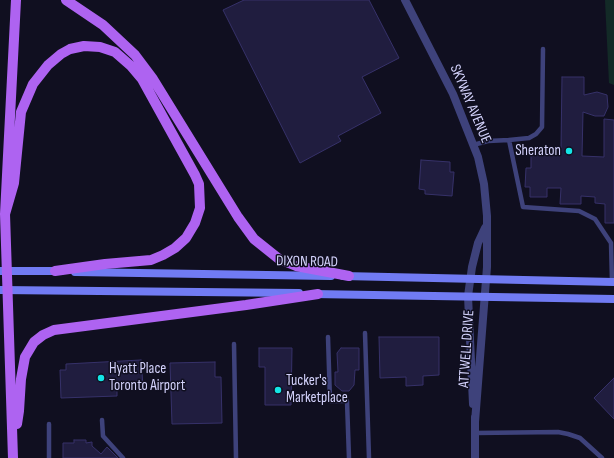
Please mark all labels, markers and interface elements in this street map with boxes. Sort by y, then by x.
street label: SKYWAY AVENUE [445,62,495,146]
place label: Sheraton [515,142,561,160]
marker: Sheraton [564,146,574,156]
street label: DIXON ROAD [276,252,338,272]
street label: ATTWELL DRIVE [455,310,479,388]
place label: Hyatt Place Toronto Airport [109,360,185,395]
place label: Tucker's Marketplace [286,372,348,407]
marker: Hyatt Place Toronto Airport [96,373,106,383]
marker: Tucker's Marketplace [273,385,283,395]

